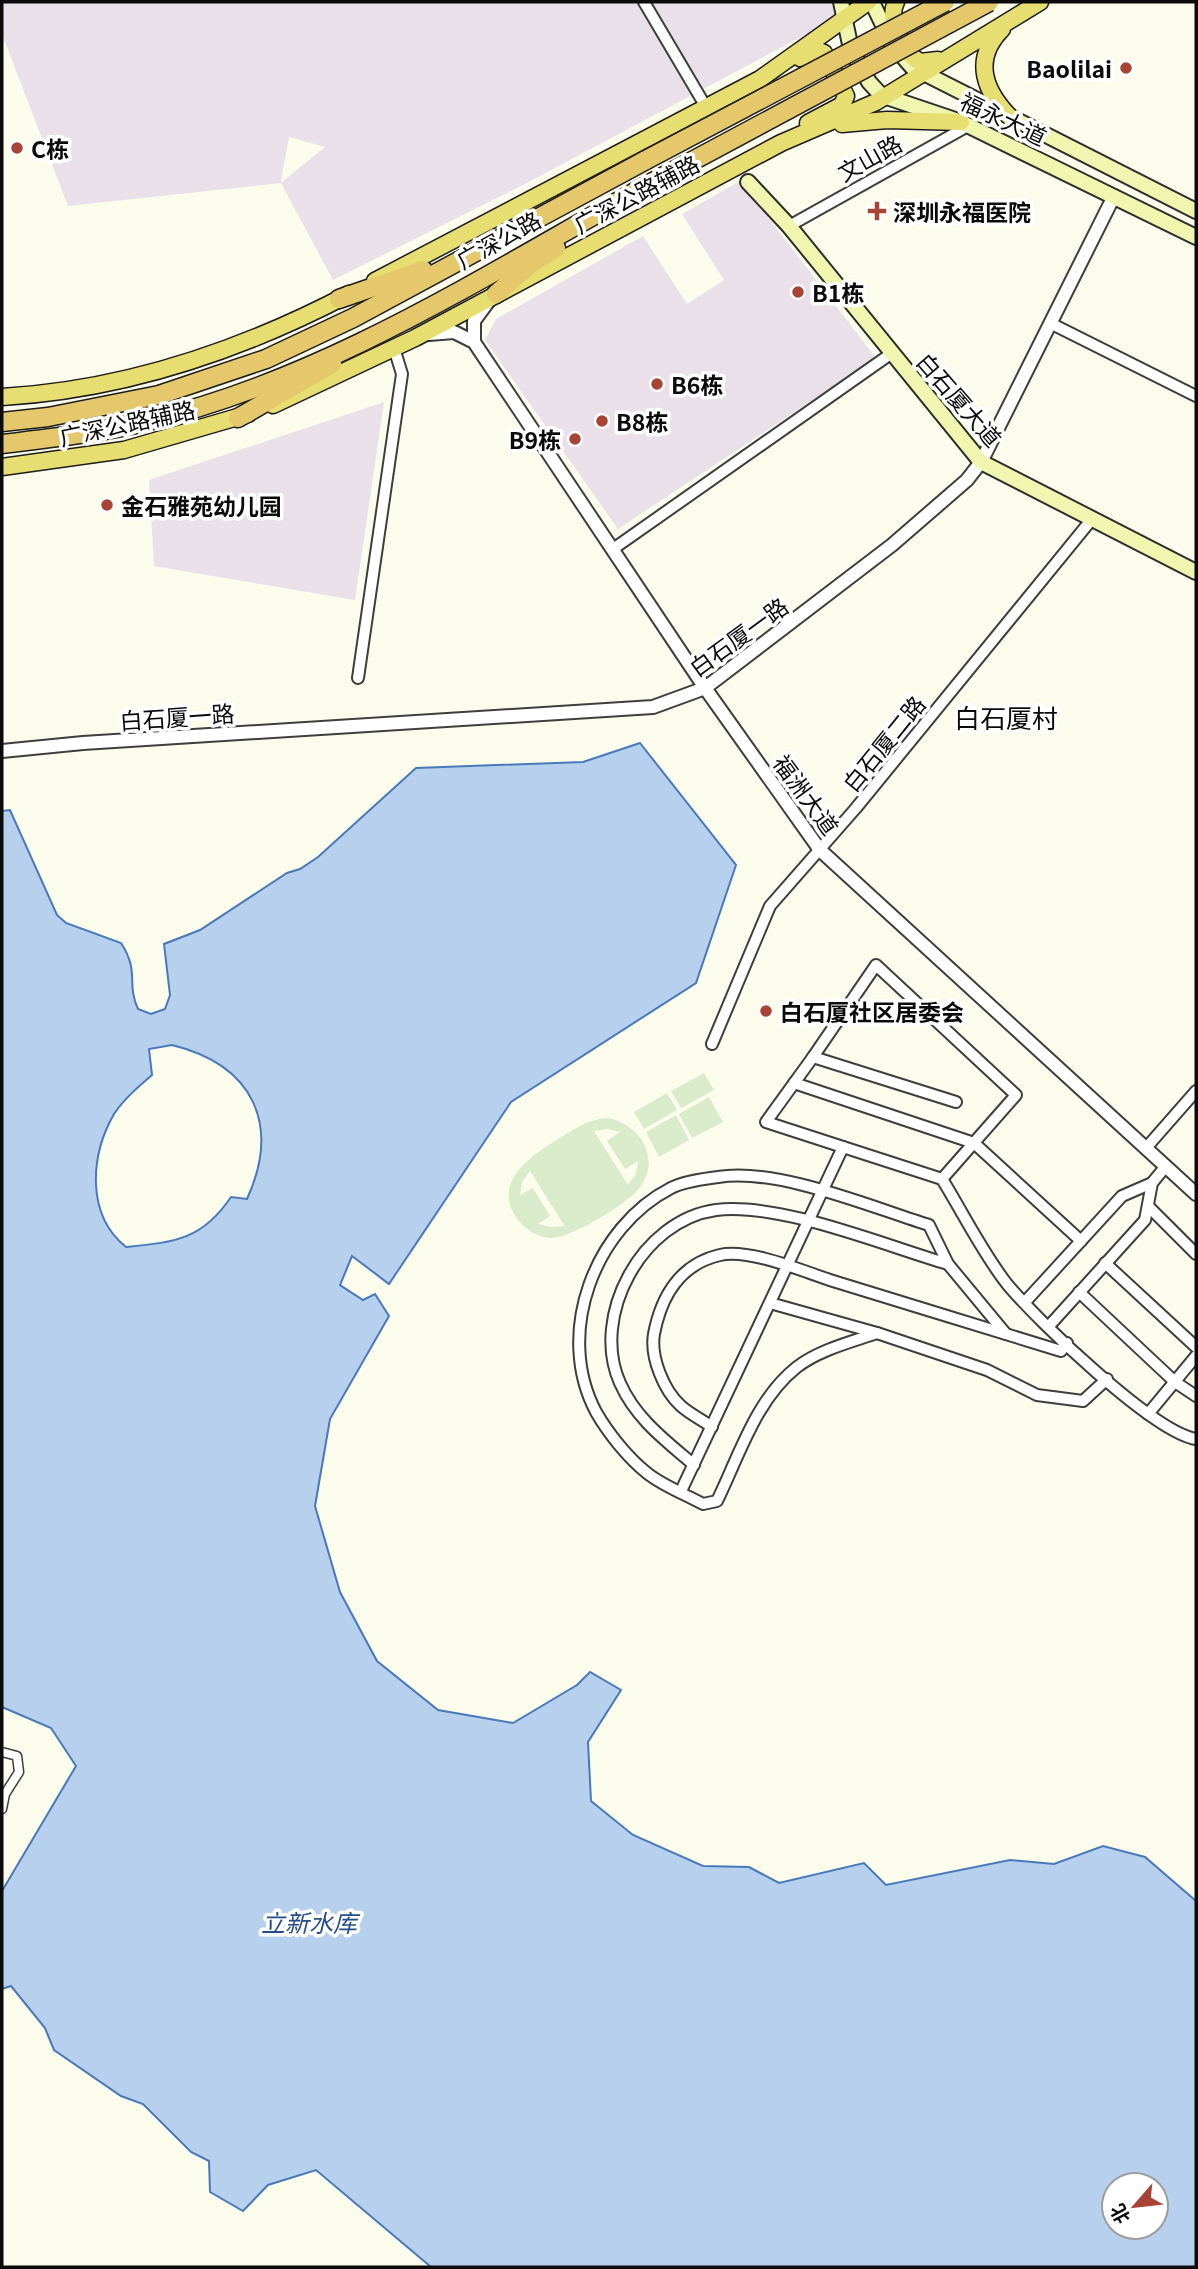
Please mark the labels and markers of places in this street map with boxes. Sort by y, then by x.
place label: Baolilai [1026,51,1112,85]
marker: Baolilai [1118,60,1134,76]
place label: C栋 [31,131,69,165]
marker: C栋 [9,140,25,156]
place label: 深圳永福医院 [893,194,1031,228]
marker: 深圳永福医院 [867,201,887,221]
place label: B1栋 [812,275,864,309]
marker: B1栋 [790,284,806,300]
place label: B6栋 [671,367,723,401]
marker: B6栋 [649,376,665,392]
place label: B8栋 [616,404,668,438]
marker: B8栋 [594,413,610,429]
place label: B9栋 [509,422,561,456]
marker: B9栋 [567,431,583,447]
place label: 金石雅苑幼儿园 [121,488,282,522]
marker: 金石雅苑幼儿园 [99,497,115,513]
place label: 白石厦社区居委会 [780,994,964,1028]
marker: 白石厦社区居委会 [758,1003,774,1019]

